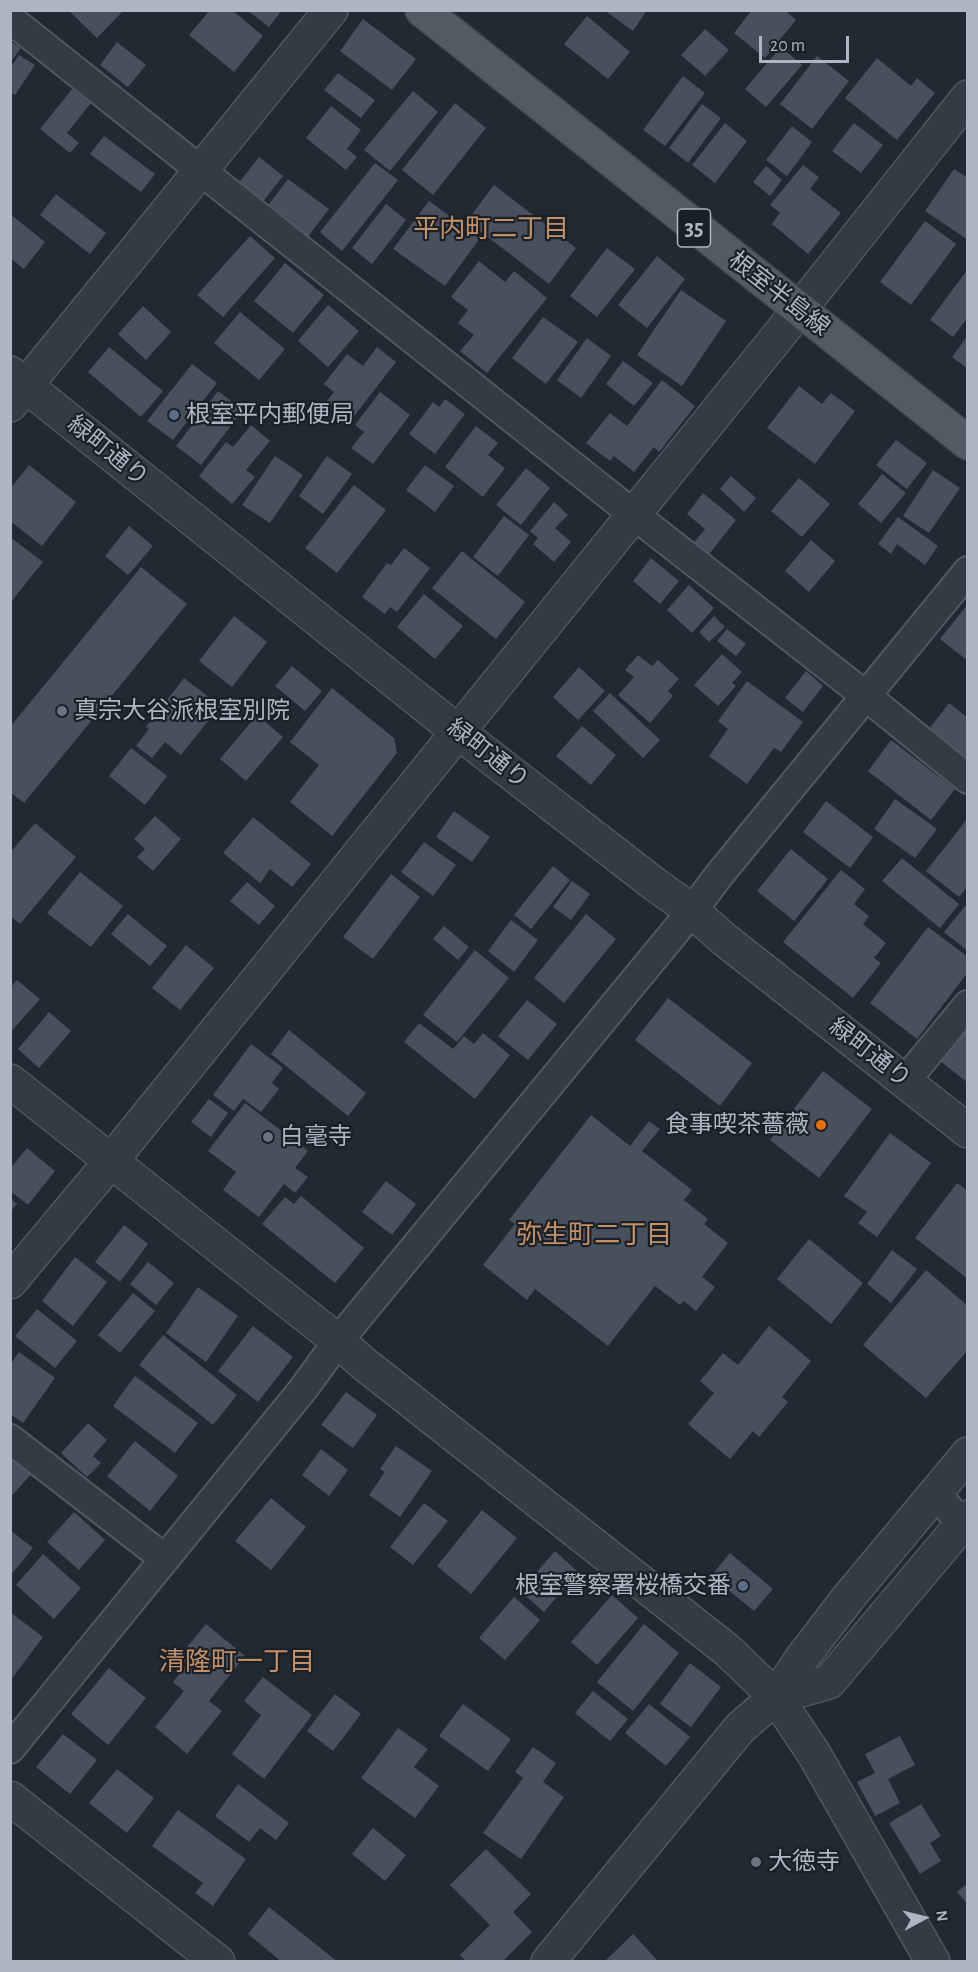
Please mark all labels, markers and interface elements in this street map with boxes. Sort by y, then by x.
scale bar [762,24,852,62]
text: 20 m [770,37,805,55]
road number: 35 [678,209,710,247]
district label: 平内町二丁目 [413,213,569,245]
street label: 根室半島線 [723,246,835,342]
place label: 根室平内郵便局 [186,401,354,429]
marker: 根室平内郵便局 [167,408,181,422]
street label: 緑町通り [62,410,154,492]
place label: 真宗大谷派根室別院 [74,697,290,725]
marker: 真宗大谷派根室別院 [55,704,69,718]
street label: 緑町通り [441,713,535,795]
street label: 緑町通り [823,1012,917,1094]
place label: 食事喫茶薔薇 [665,1111,809,1139]
marker: 食事喫茶薔薇 [814,1118,828,1132]
place label: 白毫寺 [280,1123,352,1151]
marker: 白毫寺 [261,1130,275,1144]
district label: 弥生町二丁目 [516,1219,672,1251]
place label: 根室警察署桜橋交番 [515,1572,731,1600]
marker: 根室警察署桜橋交番 [736,1579,750,1593]
district label: 清隆町一丁目 [159,1646,315,1678]
place label: 大徳寺 [768,1848,840,1876]
marker: 大徳寺 [749,1855,763,1869]
north arrow [894,1888,954,1948]
text: N [933,1909,950,1922]

